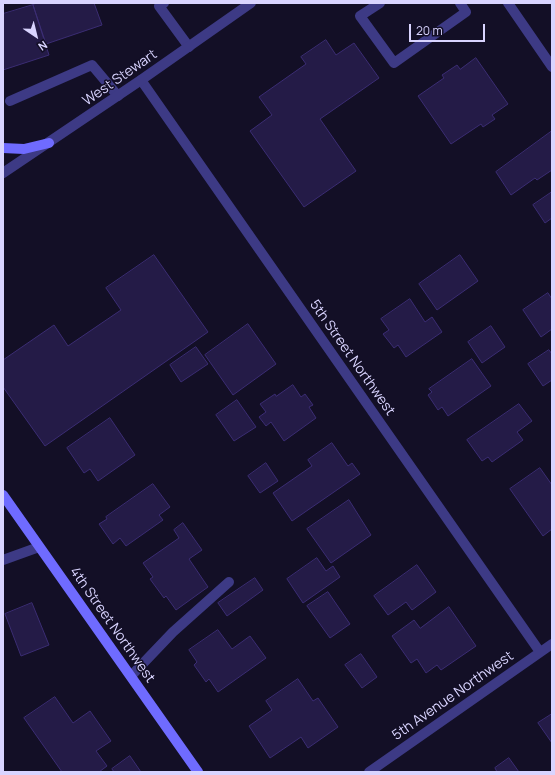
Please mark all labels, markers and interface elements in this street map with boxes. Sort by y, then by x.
north arrow [16,16,56,56]
scale bar [411,16,487,42]
text: 20 m [416,22,443,39]
text: N [36,38,51,55]
street label: West Stewart [80,46,160,110]
street label: 5th Street Northwest [306,297,398,419]
street label: 4th Street Northwest [66,564,158,686]
street label: 5th Avenue Northwest [389,648,517,744]

